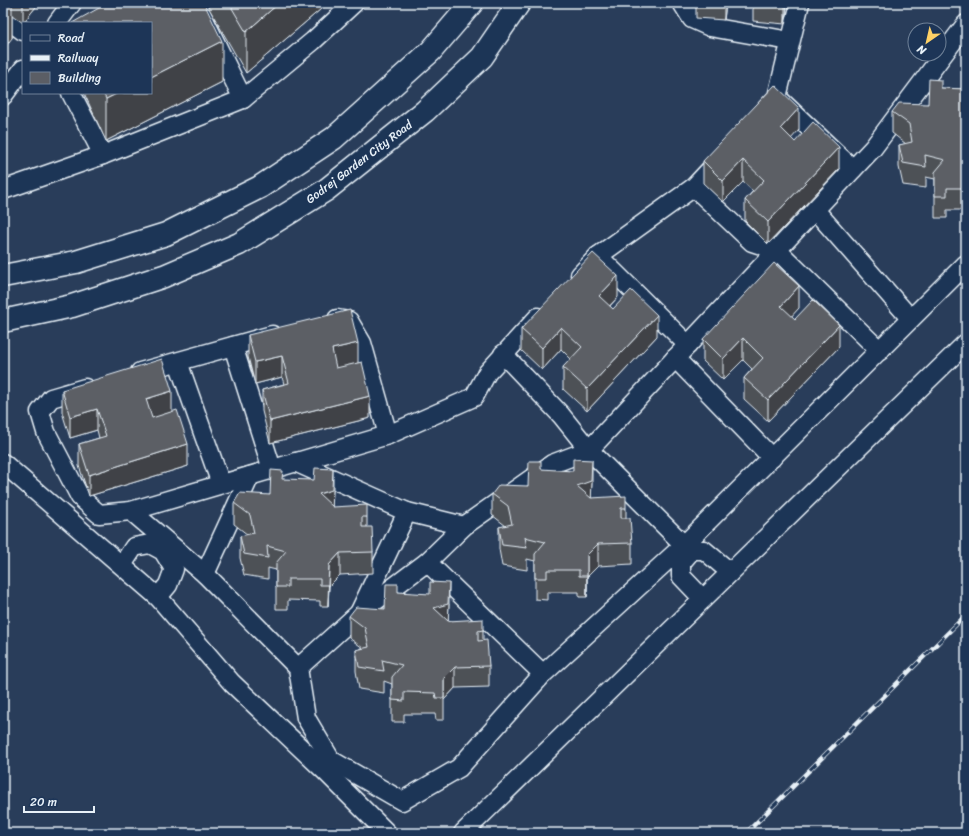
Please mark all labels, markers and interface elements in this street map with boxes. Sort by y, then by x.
legend [22,22,152,94]
north arrow [907,22,947,62]
text: Road [58,27,85,49]
text: N [913,40,931,60]
text: Railway [58,47,99,69]
text: Building [58,67,101,89]
street label: Godrej Garden City Road [301,114,418,210]
scale bar [24,788,94,814]
text: 20 m [30,791,57,813]

